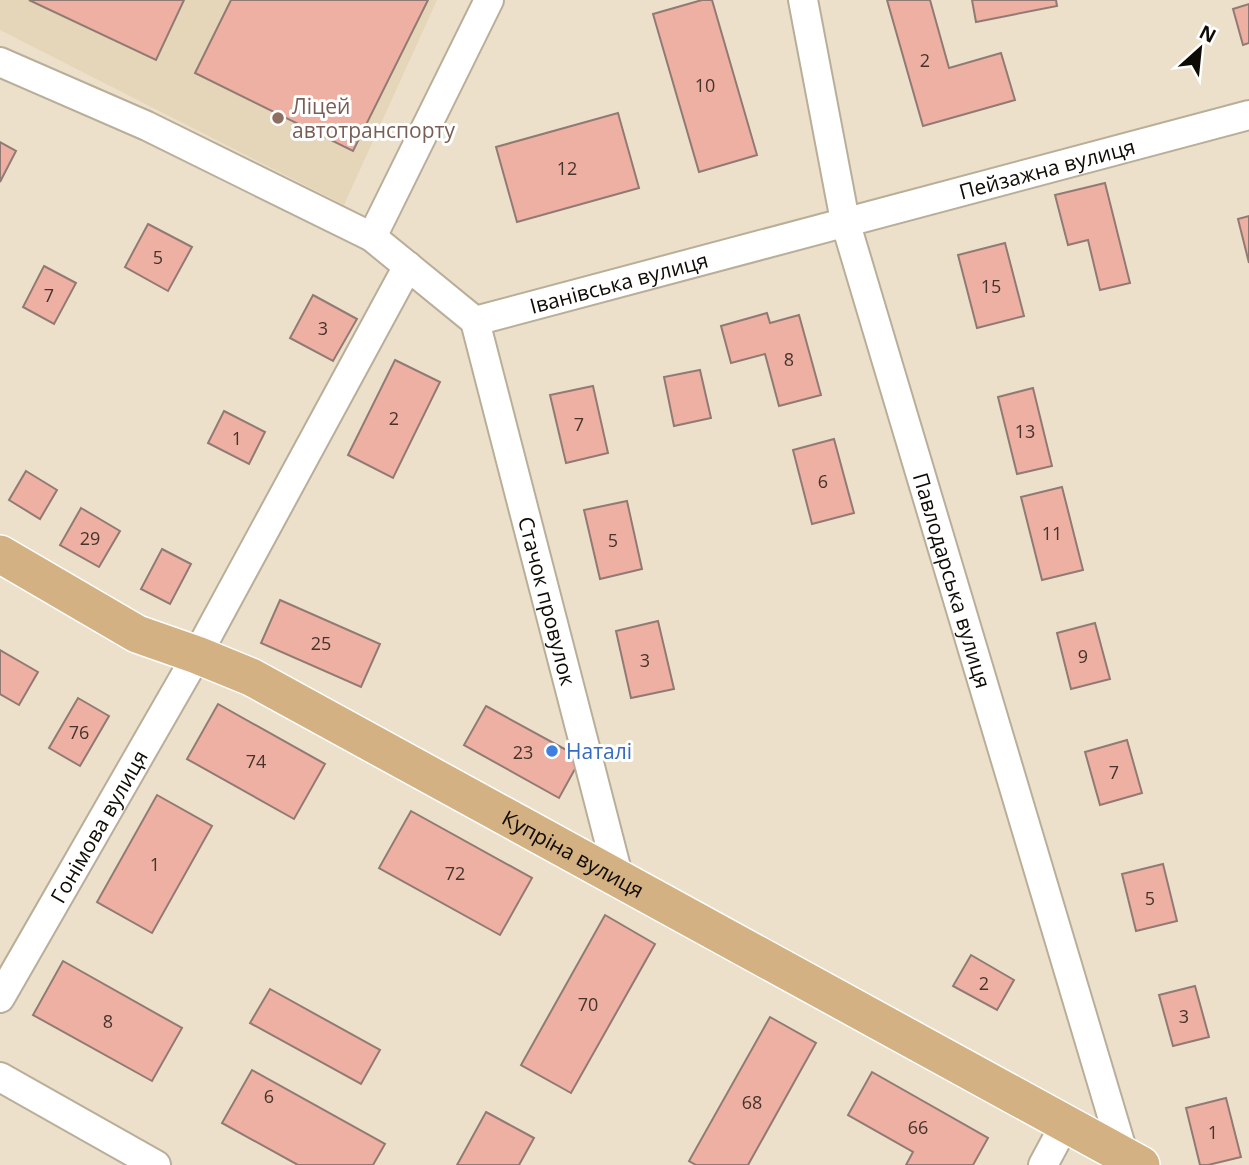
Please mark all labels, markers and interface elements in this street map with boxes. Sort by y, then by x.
north arrow [1165,14,1235,84]
text: N [1195,19,1221,49]
house number: 2 [920,48,930,72]
house number: 10 [695,73,715,97]
place label: Ліцей автотранспорту [292,92,455,144]
marker: Ліцей автотранспорту [270,110,286,126]
street label: Пейзажна вулиця [956,132,1138,206]
house number: 12 [557,156,577,180]
house number: 5 [153,245,163,269]
street label: Іванівська вулиця [527,246,711,320]
house number: 15 [981,274,1001,298]
house number: 7 [44,283,54,307]
house number: 3 [318,316,328,340]
house number: 8 [784,347,794,371]
house number: 2 [389,406,399,430]
house number: 7 [574,412,584,436]
house number: 13 [1015,419,1035,443]
house number: 1 [232,426,242,450]
house number: 6 [818,469,828,493]
street label: Павлодарська вулиця [907,469,998,691]
street label: Стачок провулок [512,513,582,688]
house number: 11 [1042,521,1062,545]
house number: 29 [80,526,100,550]
house number: 5 [608,528,618,552]
house number: 25 [311,631,331,655]
house number: 9 [1078,644,1088,668]
house number: 3 [640,648,650,672]
house number: 76 [69,720,89,744]
place label: Наталі [566,737,632,765]
house number: 23 [513,740,533,764]
marker: Наталі [544,743,560,759]
street label: Гонімова вулиця [44,745,154,908]
house number: 74 [246,749,266,773]
house number: 7 [1109,760,1119,784]
street label: Купріна вулиця [497,803,649,904]
house number: 1 [150,852,160,876]
house number: 72 [445,861,465,885]
house number: 5 [1145,886,1155,910]
house number: 2 [979,971,989,995]
house number: 70 [578,992,598,1016]
house number: 3 [1179,1004,1189,1028]
house number: 8 [103,1009,113,1033]
house number: 6 [264,1084,274,1108]
house number: 68 [742,1090,762,1114]
house number: 66 [908,1115,928,1139]
house number: 1 [1208,1120,1218,1144]

